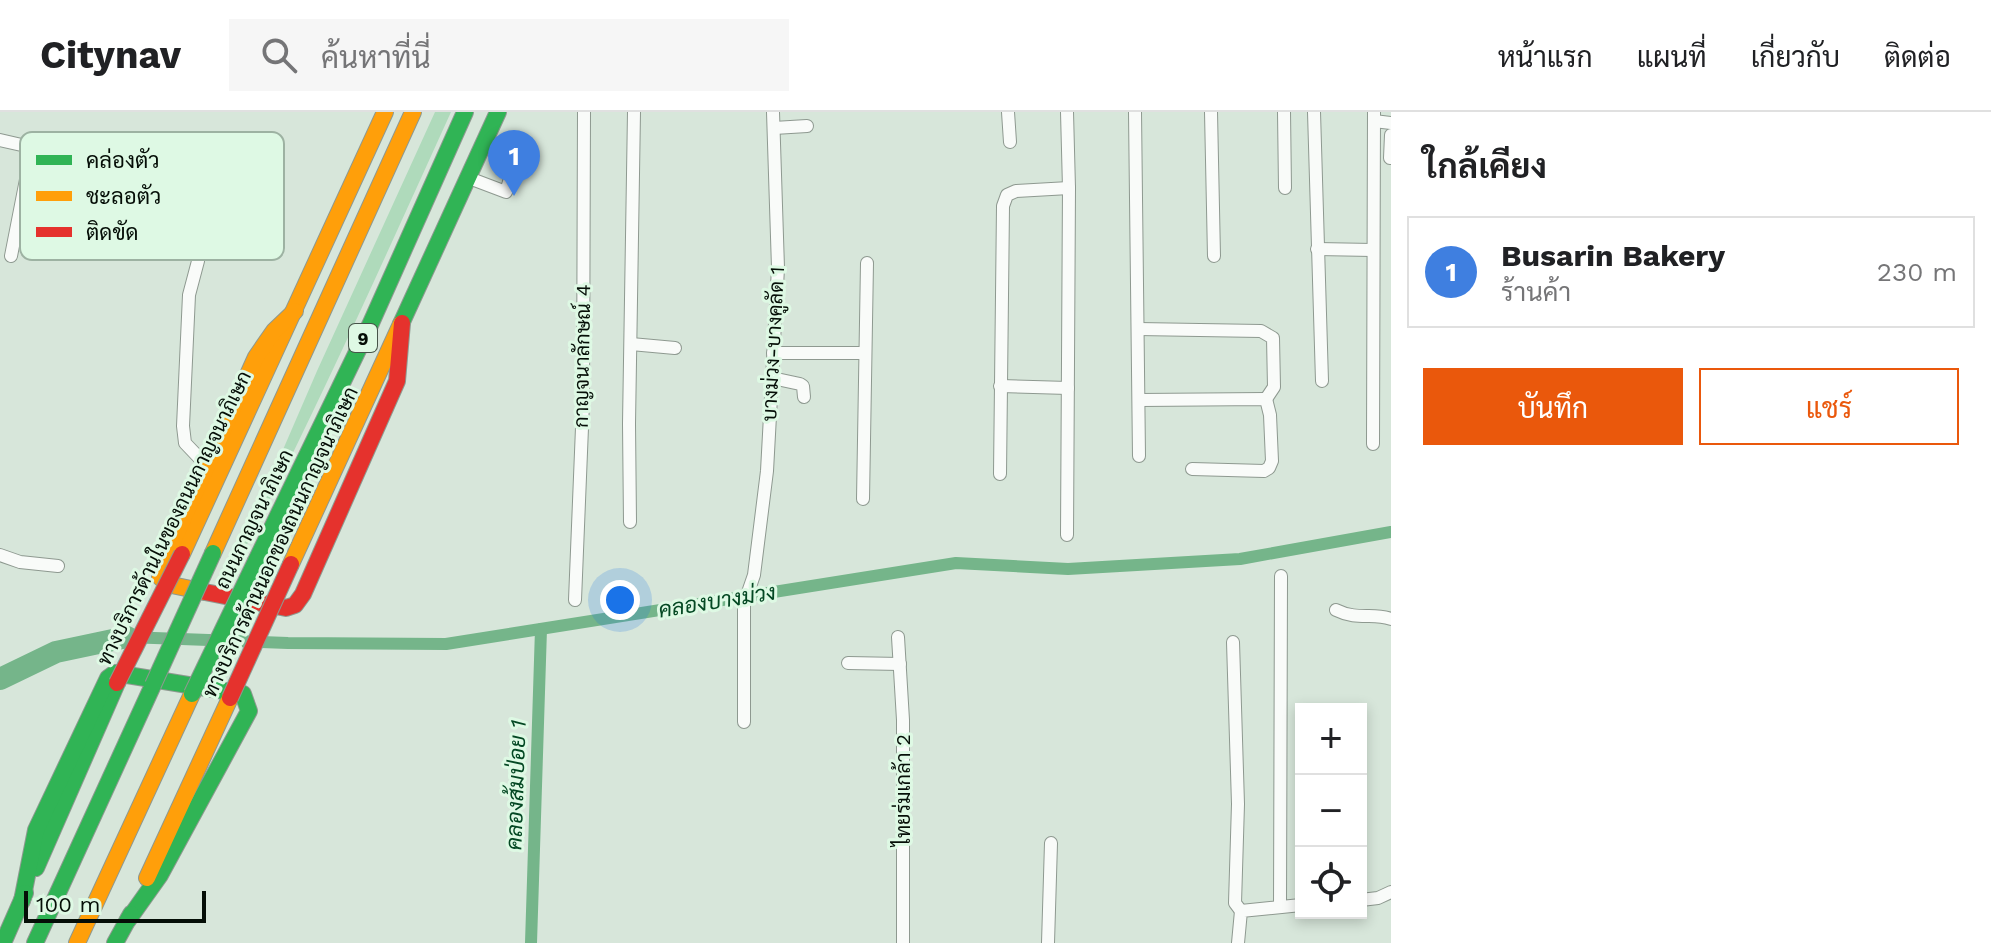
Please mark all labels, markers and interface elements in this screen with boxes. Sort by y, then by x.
search box [229,19,789,91]
text: Citynav [40,33,181,77]
icon: search [257,33,301,77]
text: ค้นหาที่นี่ [321,40,431,75]
text: หน้าแรก [1498,41,1593,74]
text: แผนที่ [1637,41,1707,74]
text: เกี่ยวกับ [1751,41,1840,74]
text: ติดต่อ [1884,41,1951,74]
pin: 1 [488,130,540,196]
legend [20,132,284,260]
text: ใกล้เคียง [1423,146,1547,186]
text: คล่องตัว [86,147,160,173]
text: ชะลอตัว [86,183,161,209]
text: ติดขัด [86,219,138,245]
text: Busarin Bakery [1501,238,1725,273]
text: 1 [1445,257,1457,287]
text: 230 m [1877,257,1957,287]
street label: บางม่วง-บางคูลัด 1 [757,266,792,422]
text: ร้านค้า [1501,277,1571,307]
street label: กาญจนาลักษณ์ 4 [567,284,595,428]
road number: 9 [349,324,377,352]
street label: ทางบริการด้านในของถนนกาญจนาภิเษก [92,367,256,669]
button: บันทึก [1423,368,1683,445]
button: แชร์ [1699,368,1959,445]
street label: ทางบริการด้านนอกของถนนกาญจนาภิเษก [197,383,363,701]
street label: ถนนกาญจนาภิเษก [210,445,298,593]
water label: คลองบางม่วง [657,579,778,623]
your location [600,580,640,620]
map controls [1295,703,1367,919]
button: + [1295,703,1367,775]
water label: คลองส้มป่อย 1 [500,719,531,851]
street label: ไทยร่มเกล้า 2 [890,734,915,848]
button: − [1295,775,1367,847]
button: locate [1295,847,1367,919]
scale bar [24,887,206,923]
text: 100 m [36,892,100,917]

